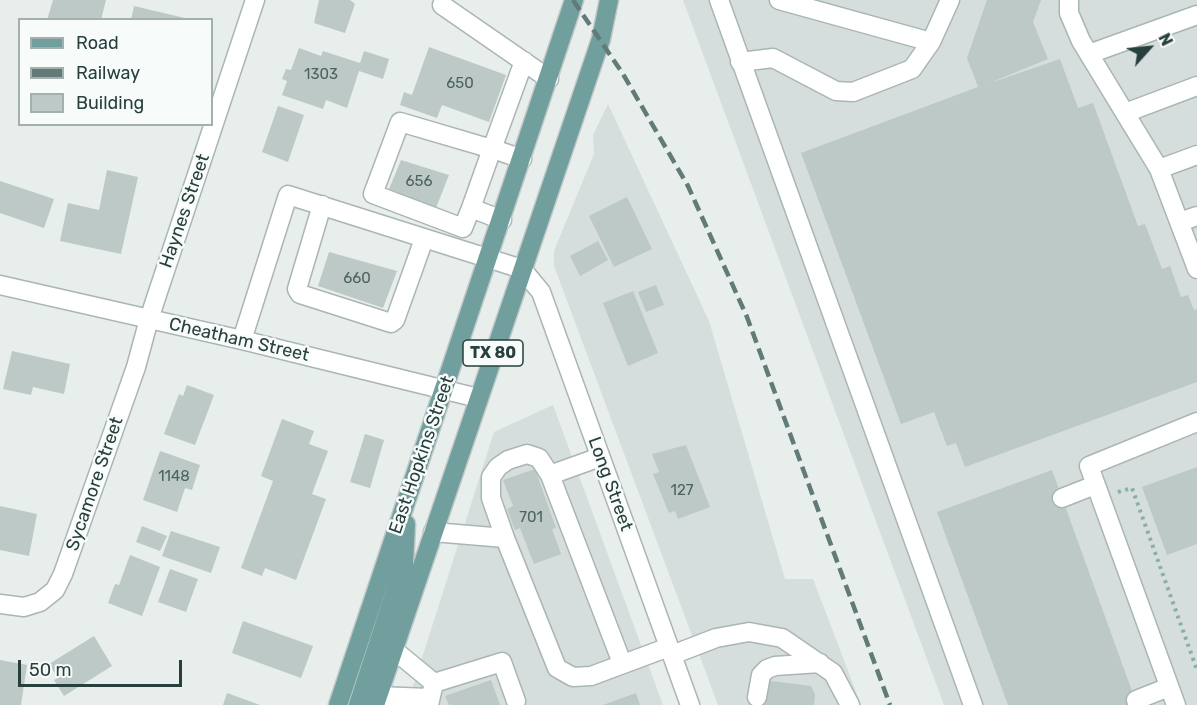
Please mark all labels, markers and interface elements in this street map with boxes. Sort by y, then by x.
legend [18,18,213,126]
north arrow [1119,18,1179,78]
text: N [1154,30,1177,49]
text: Road [76,32,119,54]
text: Railway [76,62,140,84]
house number: 1303 [304,66,338,84]
house number: 650 [446,75,474,93]
text: Building [76,92,144,114]
street label: Haynes Street [155,151,215,271]
house number: 656 [406,173,432,191]
house number: 660 [343,270,371,288]
street label: Cheatham Street [167,313,311,367]
road number: TX 80 [463,340,523,366]
street label: East Hopkins Street [385,373,459,537]
street label: Sycamore Street [62,414,128,554]
street label: Long Street [583,434,637,534]
house number: 1148 [158,468,190,486]
house number: 127 [671,482,693,500]
house number: 701 [519,509,543,527]
scale bar [21,648,184,686]
text: 50 m [29,659,72,681]

